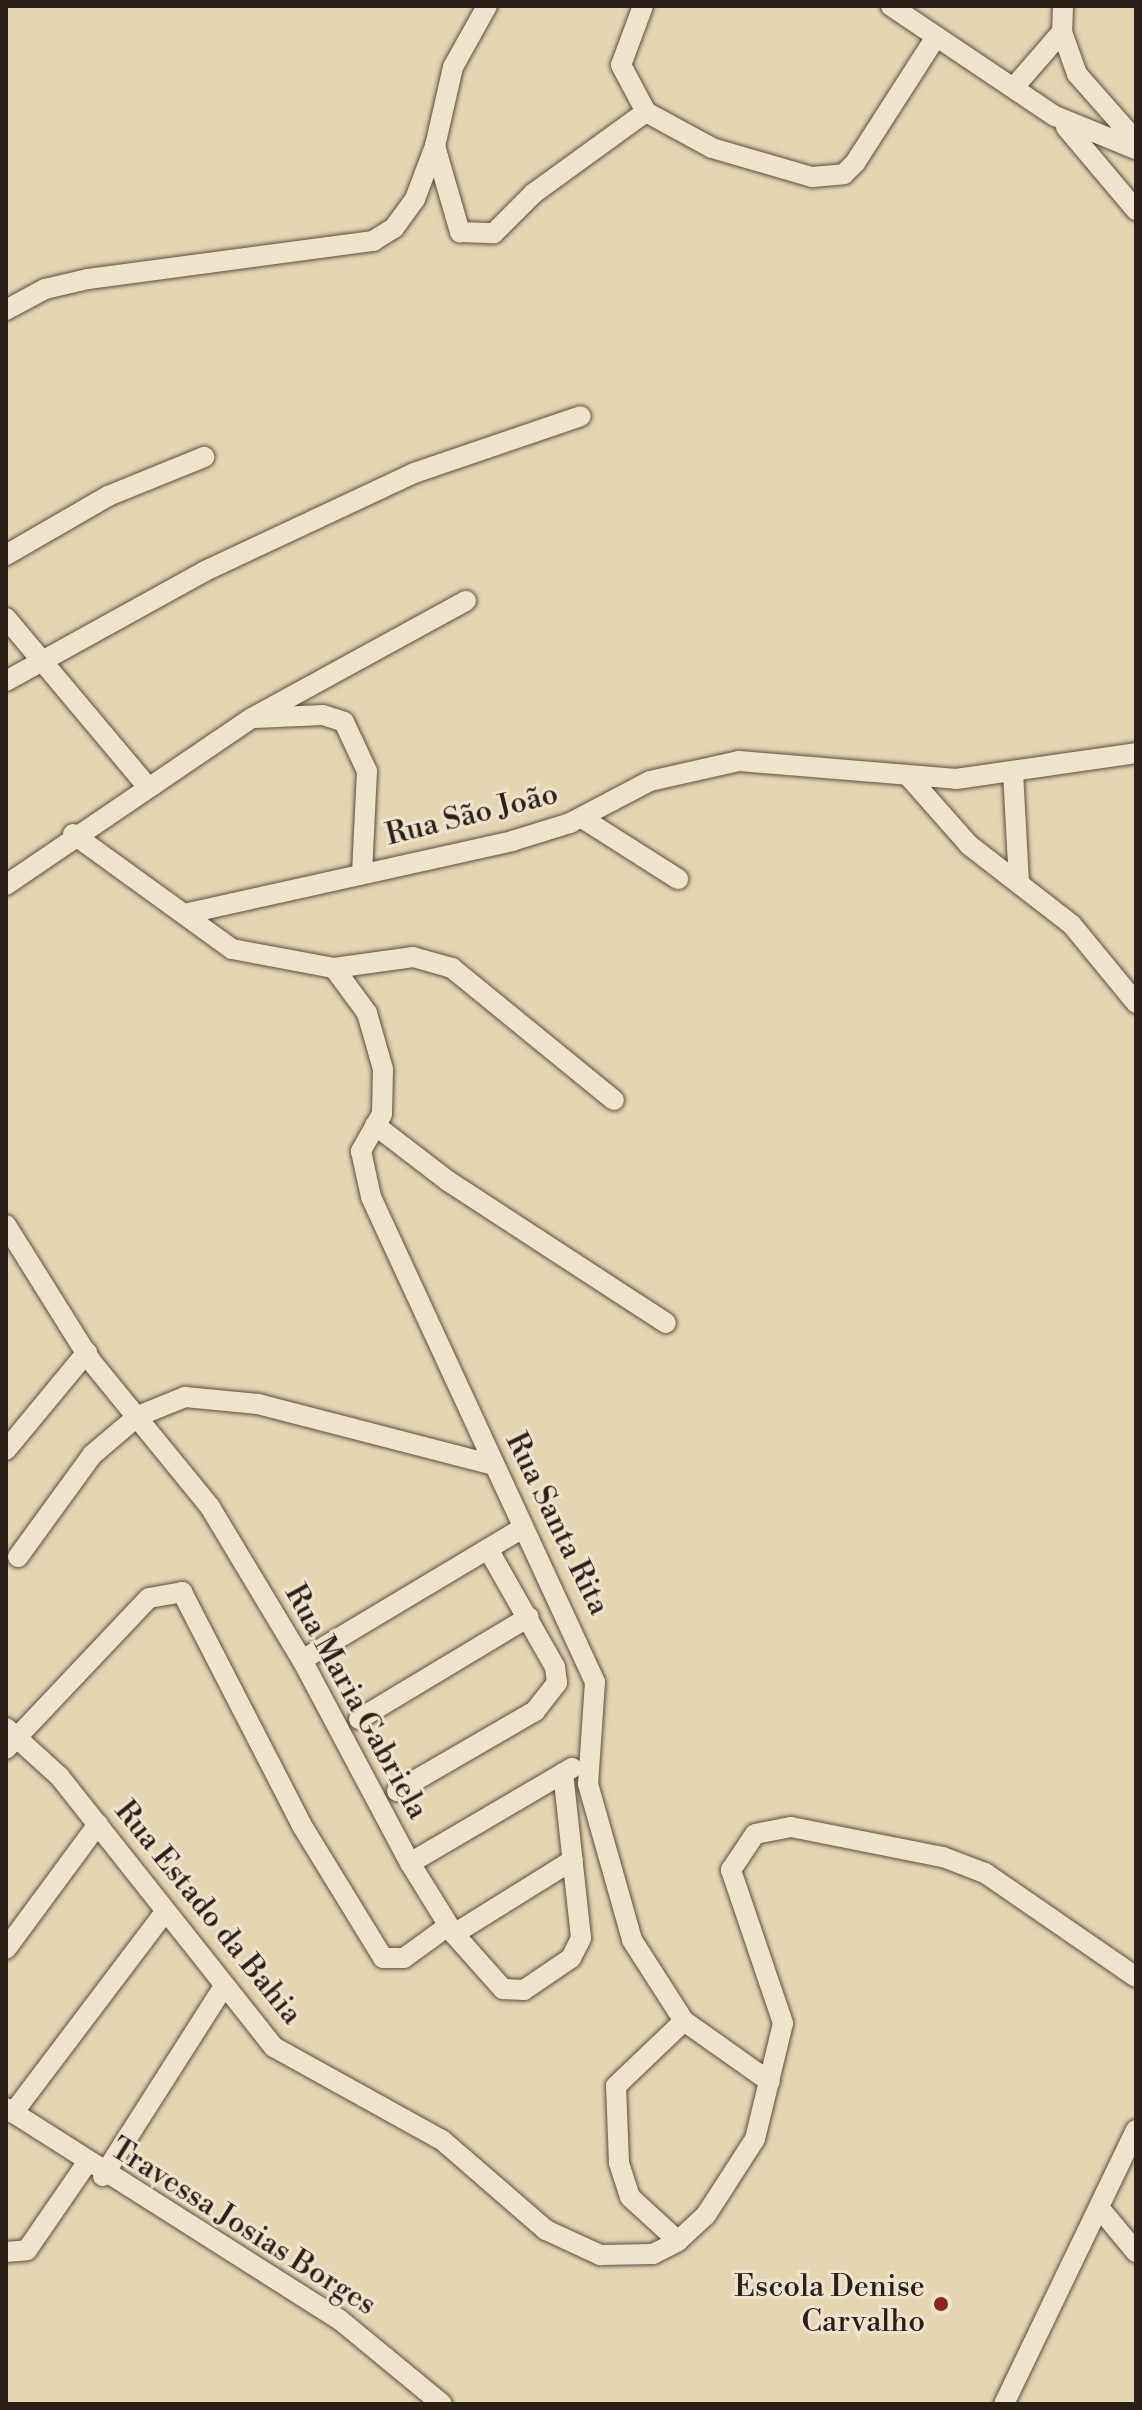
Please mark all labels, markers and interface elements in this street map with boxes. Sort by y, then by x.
street label: Rua São João [382,776,562,854]
street label: Rua Santa Rita [497,1427,617,1621]
street label: Rua Maria Gabriela [277,1578,435,1826]
street label: Rua Estado da Bahia [107,1794,309,2032]
street label: Travessa Josias Borges [104,2131,382,2323]
place label: Escola Denise Carvalho [734,2269,925,2340]
marker: Escola Denise Carvalho [932,2295,950,2313]

